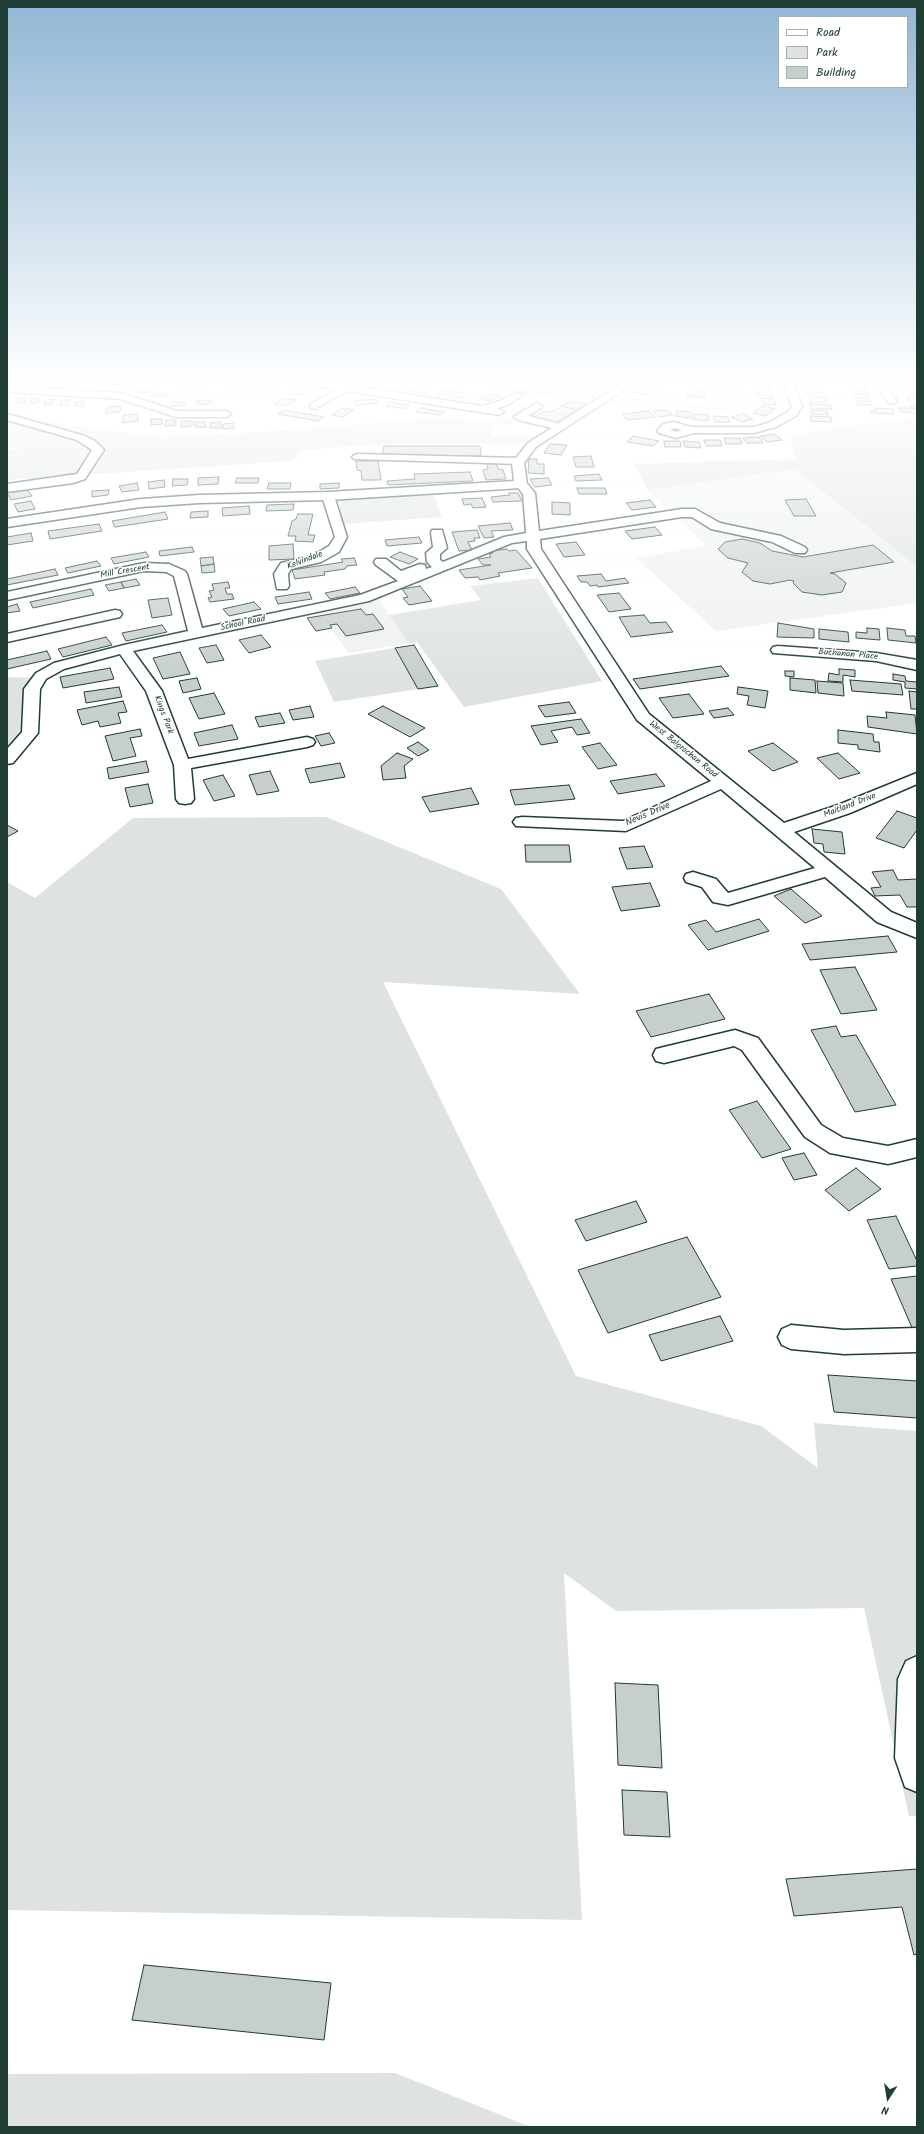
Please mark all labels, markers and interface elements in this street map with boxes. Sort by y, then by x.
legend [778,16,908,88]
text: Road [816,23,840,42]
text: Park [816,43,838,62]
text: Building [816,63,856,82]
street label: Kelvindale [286,549,324,573]
street label: Mill Crescent [100,562,150,582]
street label: School Road [220,614,266,634]
street label: Buchanan Place [818,647,878,663]
street label: Kings Park [151,694,175,736]
street label: West Balgrochan Road [647,719,719,781]
street label: Maitland Drive [822,791,878,821]
street label: Nevis Drive [624,800,672,830]
north arrow [868,2078,908,2118]
text: N [880,2100,891,2119]

